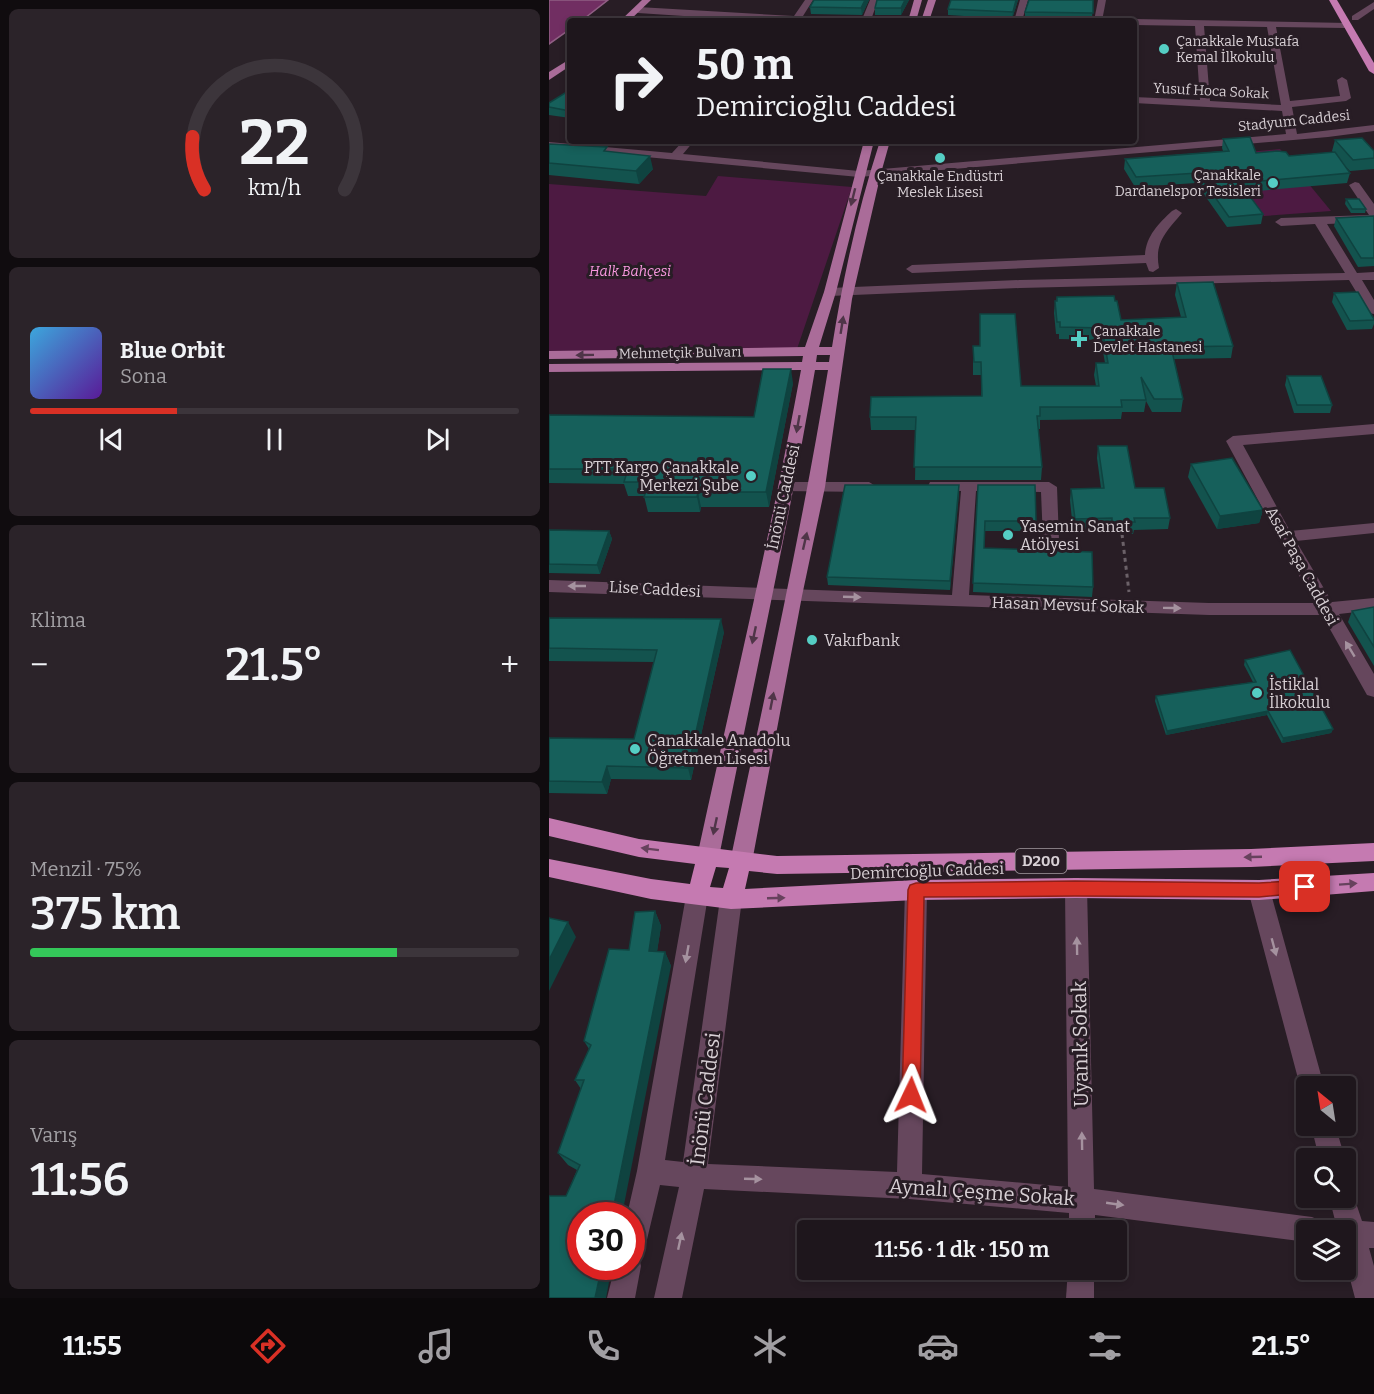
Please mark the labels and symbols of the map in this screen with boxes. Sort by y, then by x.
place label: Çanakkale Mustafa Kemal İlkokulu [1176,33,1300,66]
marker: Çanakkale Mustafa Kemal İlkokulu [1157,42,1171,56]
street label: Yusuf Hoca Sokak [1153,79,1269,103]
street label: Stadyum Caddesi [1237,107,1351,135]
marker: Çanakkale Endüstri Meslek Lisesi [933,151,947,165]
place label: Çanakkale Dardanelspor Tesisleri [1115,167,1261,200]
place label: Çanakkale Endüstri Meslek Lisesi [877,168,1003,201]
marker: Çanakkale Dardanelspor Tesisleri [1266,176,1280,190]
one-way arrow [847,188,857,206]
park label: Halk Bahçesi [589,263,671,280]
one-way arrow [838,316,847,335]
place label: Çanakkale Devlet Hastanesi [1093,323,1202,356]
marker: Çanakkale Devlet Hastanesi [1070,330,1088,348]
street label: Mehmetçik Bulvarı [619,343,741,363]
one-way arrow [575,350,594,360]
one-way arrow [794,414,803,433]
street label: İnönü Caddesi [763,442,803,551]
place label: PTT Kargo Çanakkale Merkezi Şube [584,458,739,495]
marker: PTT Kargo Çanakkale Merkezi Şube [744,469,758,483]
street label: Asaf Paşa Caddesi [1261,503,1343,629]
place label: Yasemin Sanat Atölyesi [1020,517,1130,554]
marker: Yasemin Sanat Atölyesi [1001,528,1015,542]
one-way arrow [801,532,811,551]
street label: Lise Caddesi [609,577,702,601]
one-way arrow [568,582,587,591]
one-way arrow [842,592,861,602]
street label: Hasan Mevsuf Sokak [991,593,1145,617]
one-way arrow [1163,604,1182,613]
one-way arrow [748,626,758,644]
place label: Vakıfbank [824,631,900,650]
marker: Vakıfbank [805,633,819,647]
one-way arrow [1345,640,1355,657]
place label: İstiklal İlkokulu [1269,675,1330,712]
marker: İstiklal İlkokulu [1250,686,1264,700]
one-way arrow [768,691,777,710]
place label: Çanakkale Anadolu Öğretmen Lisesi [647,731,791,768]
marker: Çanakkale Anadolu Öğretmen Lisesi [628,742,642,756]
one-way arrow [710,817,719,836]
one-way arrow [641,844,660,854]
road number: D200 [1015,849,1067,873]
one-way arrow [1243,853,1262,862]
street label: Demircioğlu Caddesi [850,859,1005,883]
pin [1279,861,1330,912]
one-way arrow [1339,879,1358,889]
one-way arrow [766,893,785,902]
one-way arrow [1072,937,1082,956]
one-way arrow [1270,937,1280,956]
one-way arrow [682,944,691,963]
street label: Uyanık Sokak [1067,980,1093,1107]
street label: İnönü Caddesi [685,1031,725,1167]
position arrow [879,1063,943,1127]
north arrow [1296,1076,1356,1136]
one-way arrow [1077,1132,1087,1151]
street label: Aynalı Çeşme Sokak [888,1174,1076,1211]
one-way arrow [743,1175,762,1184]
one-way arrow [1106,1199,1125,1209]
speed limit sign: 30 [567,1202,645,1280]
one-way arrow [676,1232,686,1250]

